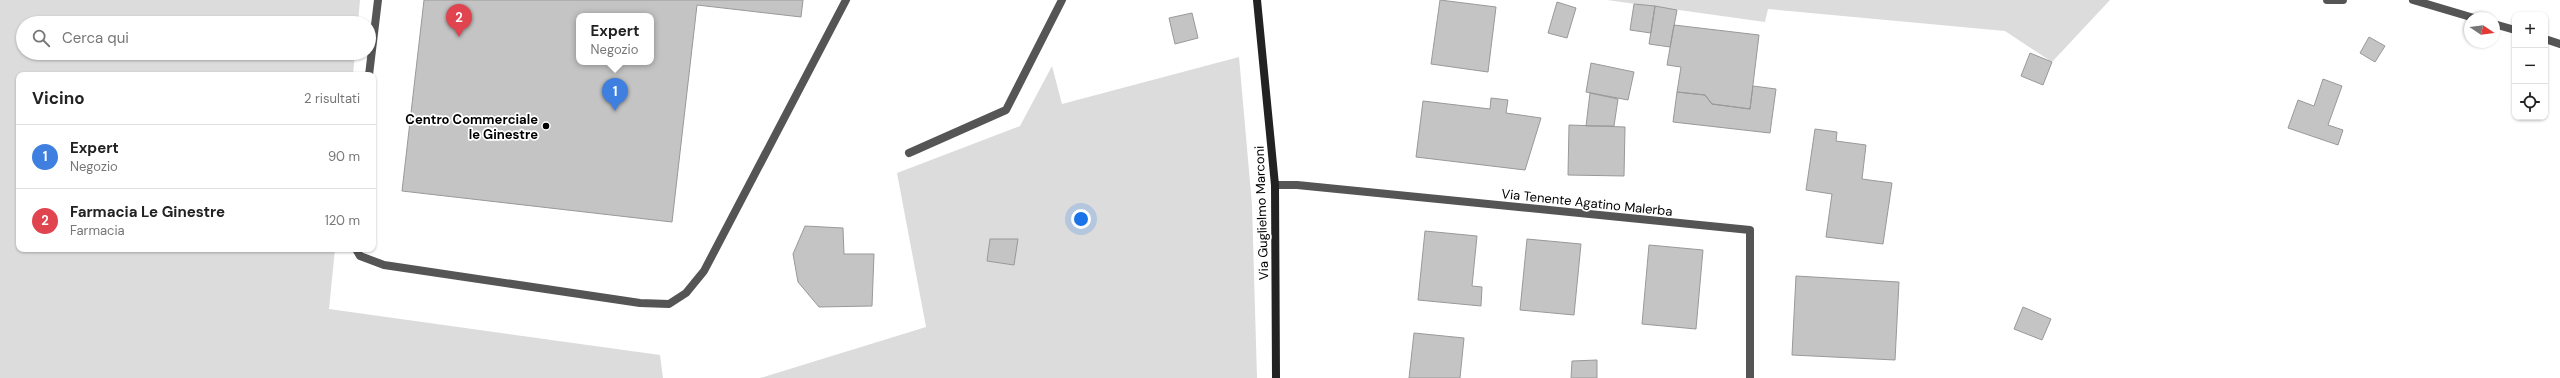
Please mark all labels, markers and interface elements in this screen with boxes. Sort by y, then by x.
pin: 2 [446,4,472,37]
north arrow [2464,12,2500,48]
map controls [2512,12,2548,120]
button: + [2512,12,2548,48]
popup [576,13,654,65]
search box [16,16,376,60]
text: Expert [591,21,639,41]
icon: search [30,27,52,49]
text: Cerca qui [62,28,129,48]
text: Negozio [591,41,638,58]
button: − [2512,48,2548,84]
pin: 1 [602,78,628,111]
button: locate [2512,84,2548,120]
text: Vicino [32,87,85,109]
text: 2 risultati [304,90,360,107]
place label: Centro Commerciale le Ginestre [405,111,538,143]
marker: Centro Commerciale le Ginestre [541,121,551,131]
text: Expert [70,138,119,158]
street label: Via Guglielmo Marconi [1251,146,1272,280]
text: 1 [43,148,47,165]
text: 90 m [328,148,360,165]
text: Negozio [70,158,118,175]
street label: Via Tenente Agatino Malerba [1501,185,1673,220]
text: Farmacia Le Ginestre [70,202,225,222]
your location [1071,209,1091,229]
text: 2 [41,212,49,229]
text: 120 m [325,212,360,229]
text: Farmacia [70,222,125,239]

